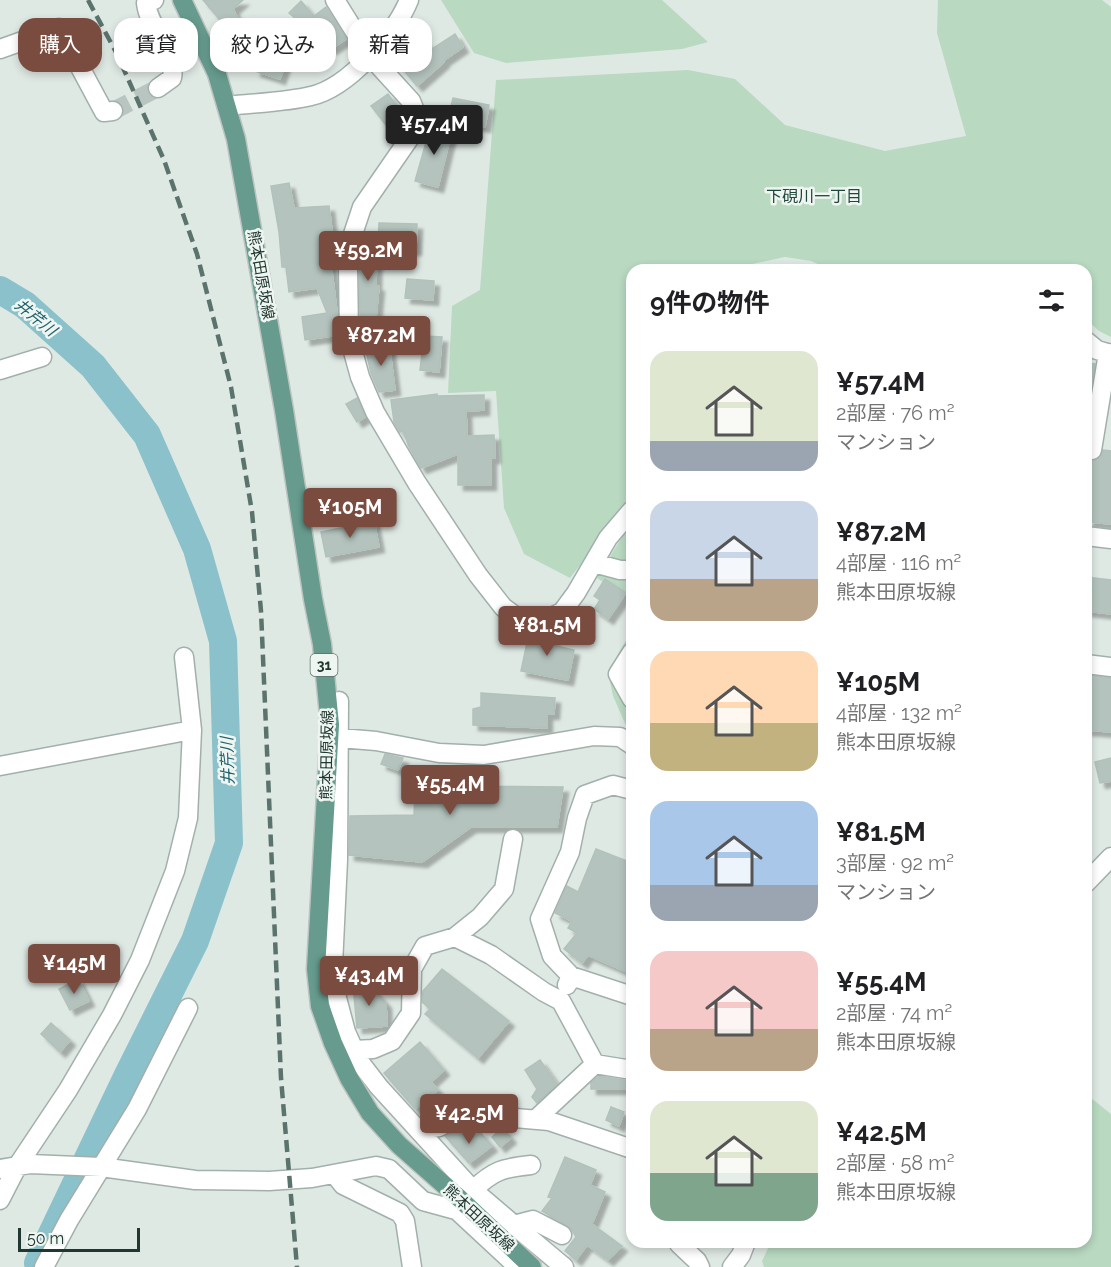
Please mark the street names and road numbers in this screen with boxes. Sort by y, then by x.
street label: 熊本田原坂線 [244,229,278,321]
road number: 31 [310,654,338,676]
street label: 熊本田原坂線 [317,710,337,800]
street label: 熊本田原坂線 [440,1181,518,1255]

